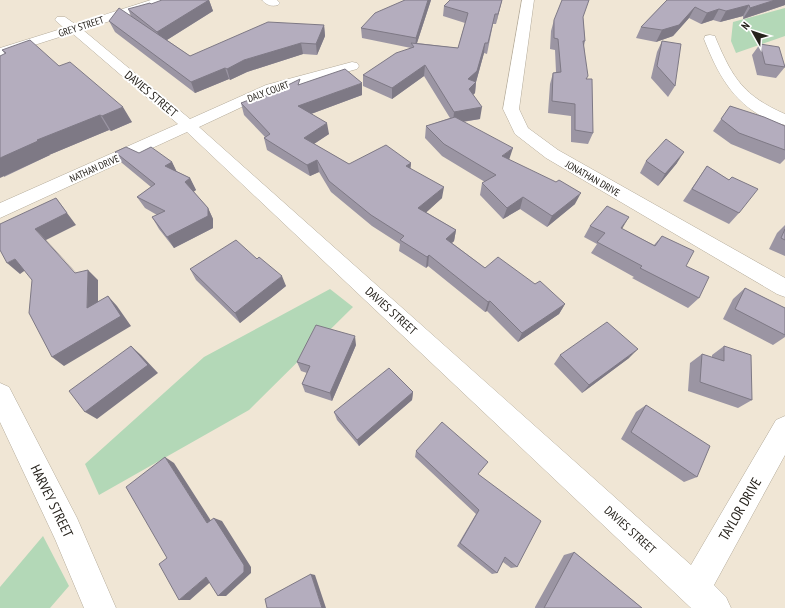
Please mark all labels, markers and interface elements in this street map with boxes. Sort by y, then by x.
north arrow [733,12,773,52]
street label: GREY STREET [57,13,106,40]
text: N [738,19,753,32]
street label: DAVIES STREET [122,67,181,120]
street label: DALY COURT [246,78,291,105]
street label: NATHAN DRIVE [67,152,121,185]
street label: JONATHAN DRIVE [562,157,622,199]
street label: DAVIES STREET [362,284,421,338]
street label: HARVEY STREET [27,462,78,541]
street label: TAYLOR DRIVE [715,474,765,544]
street label: DAVIES STREET [601,503,660,557]

